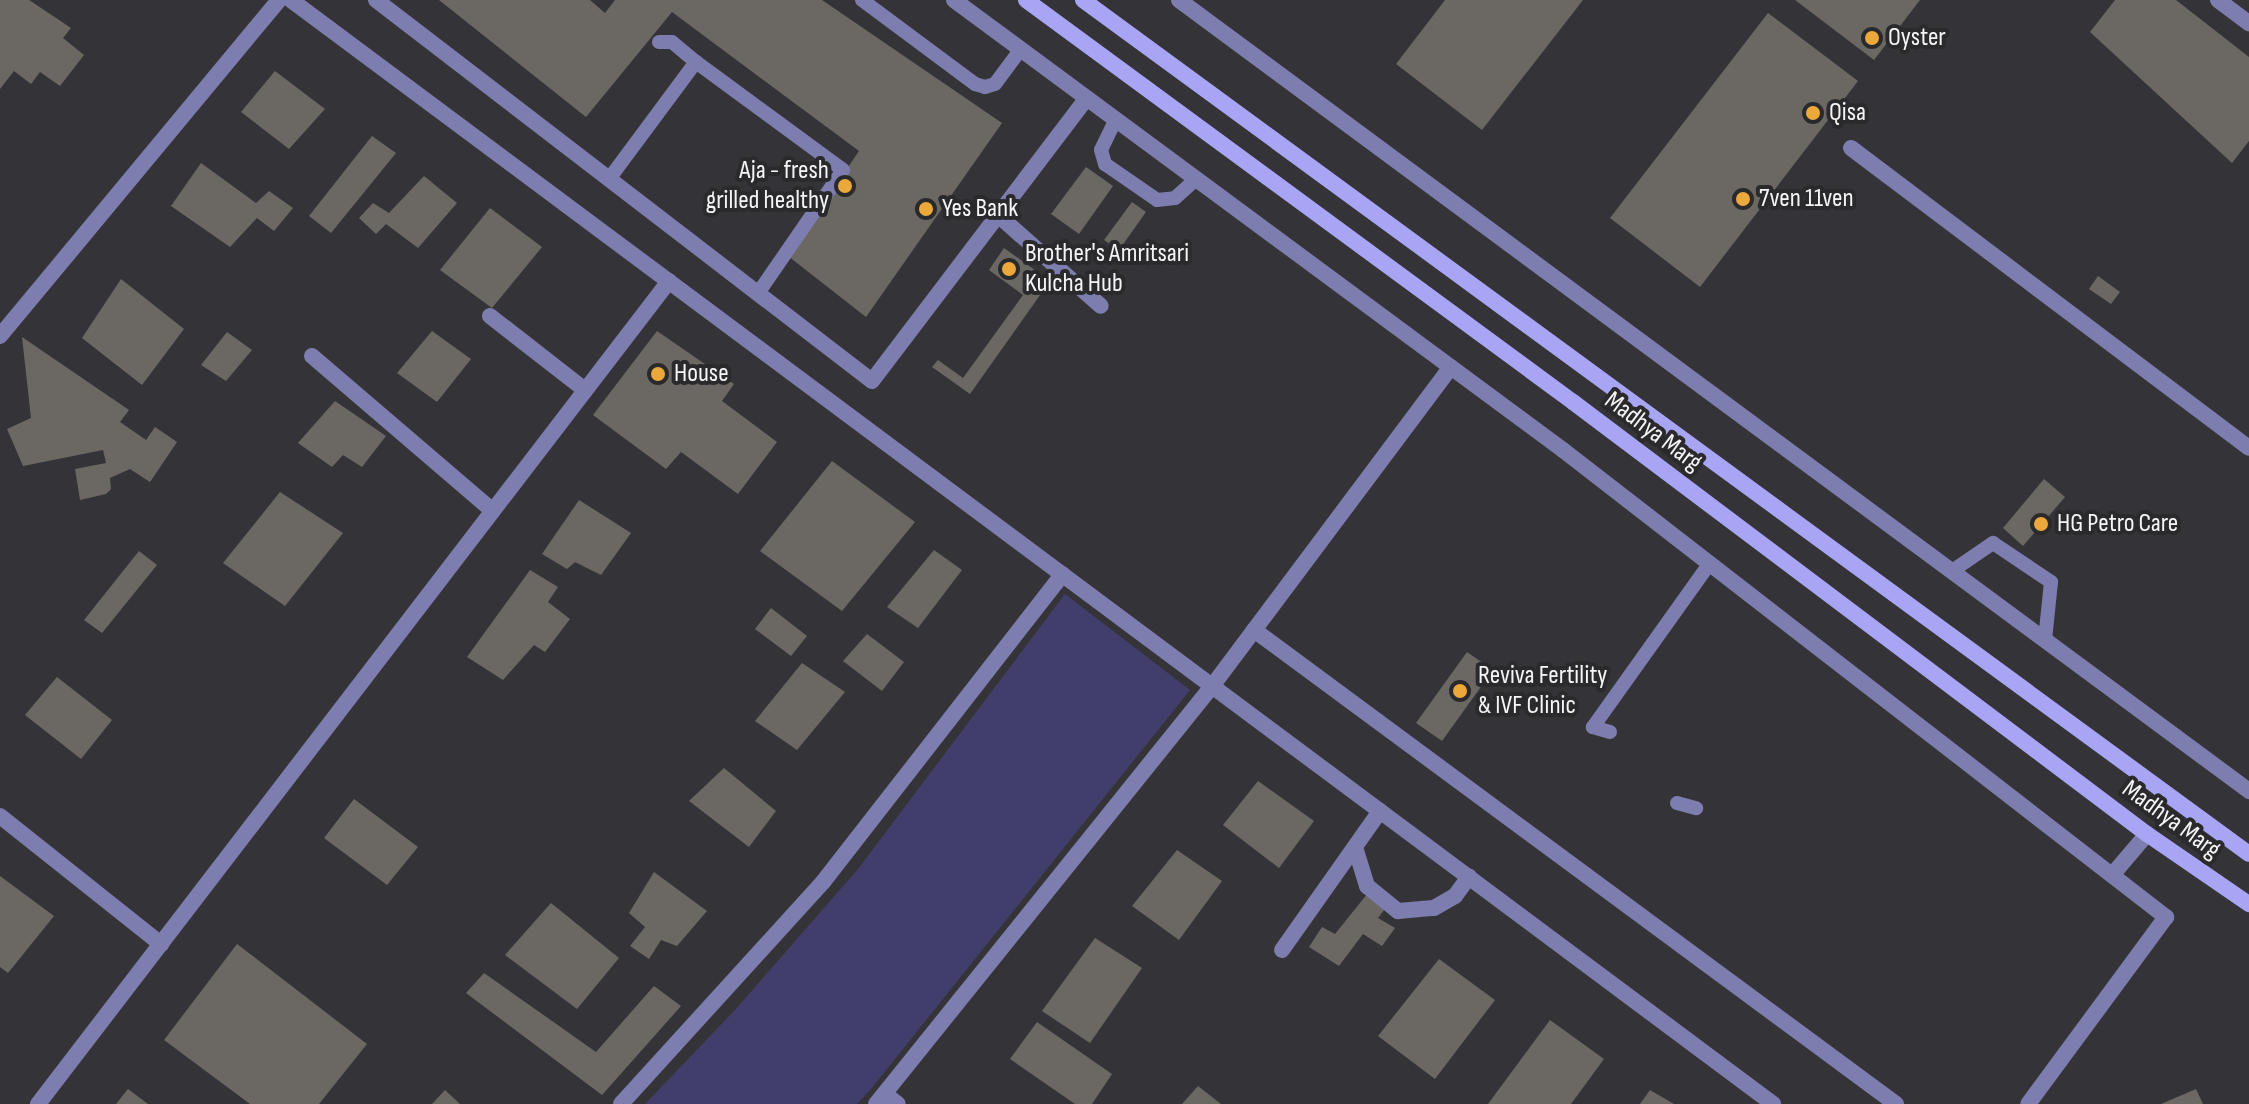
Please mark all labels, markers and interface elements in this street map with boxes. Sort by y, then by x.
place label: Oyster [1888,22,1946,54]
marker: Oyster [1863,29,1881,47]
place label: Qisa [1829,97,1866,129]
marker: Qisa [1804,104,1822,122]
place label: Aja - fresh grilled healthy [706,155,829,216]
marker: Aja - fresh grilled healthy [836,177,854,195]
place label: 7ven 11ven [1759,183,1854,215]
marker: 7ven 11ven [1734,190,1752,208]
place label: Yes Bank [942,193,1018,225]
marker: Yes Bank [917,200,935,218]
place label: Brother's Amritsari Kulcha Hub [1025,238,1189,300]
marker: Brother's Amritsari Kulcha Hub [1000,260,1018,278]
place label: House [674,358,729,390]
marker: House [649,365,667,383]
street label: Madhya Marg [1598,385,1708,479]
place label: HG Petro Care [2057,508,2178,540]
marker: HG Petro Care [2032,515,2050,533]
place label: Reviva Fertility & IVF Clinic [1478,660,1607,722]
marker: Reviva Fertility & IVF Clinic [1449,680,1471,702]
street label: Madhya Marg [2116,774,2226,866]

